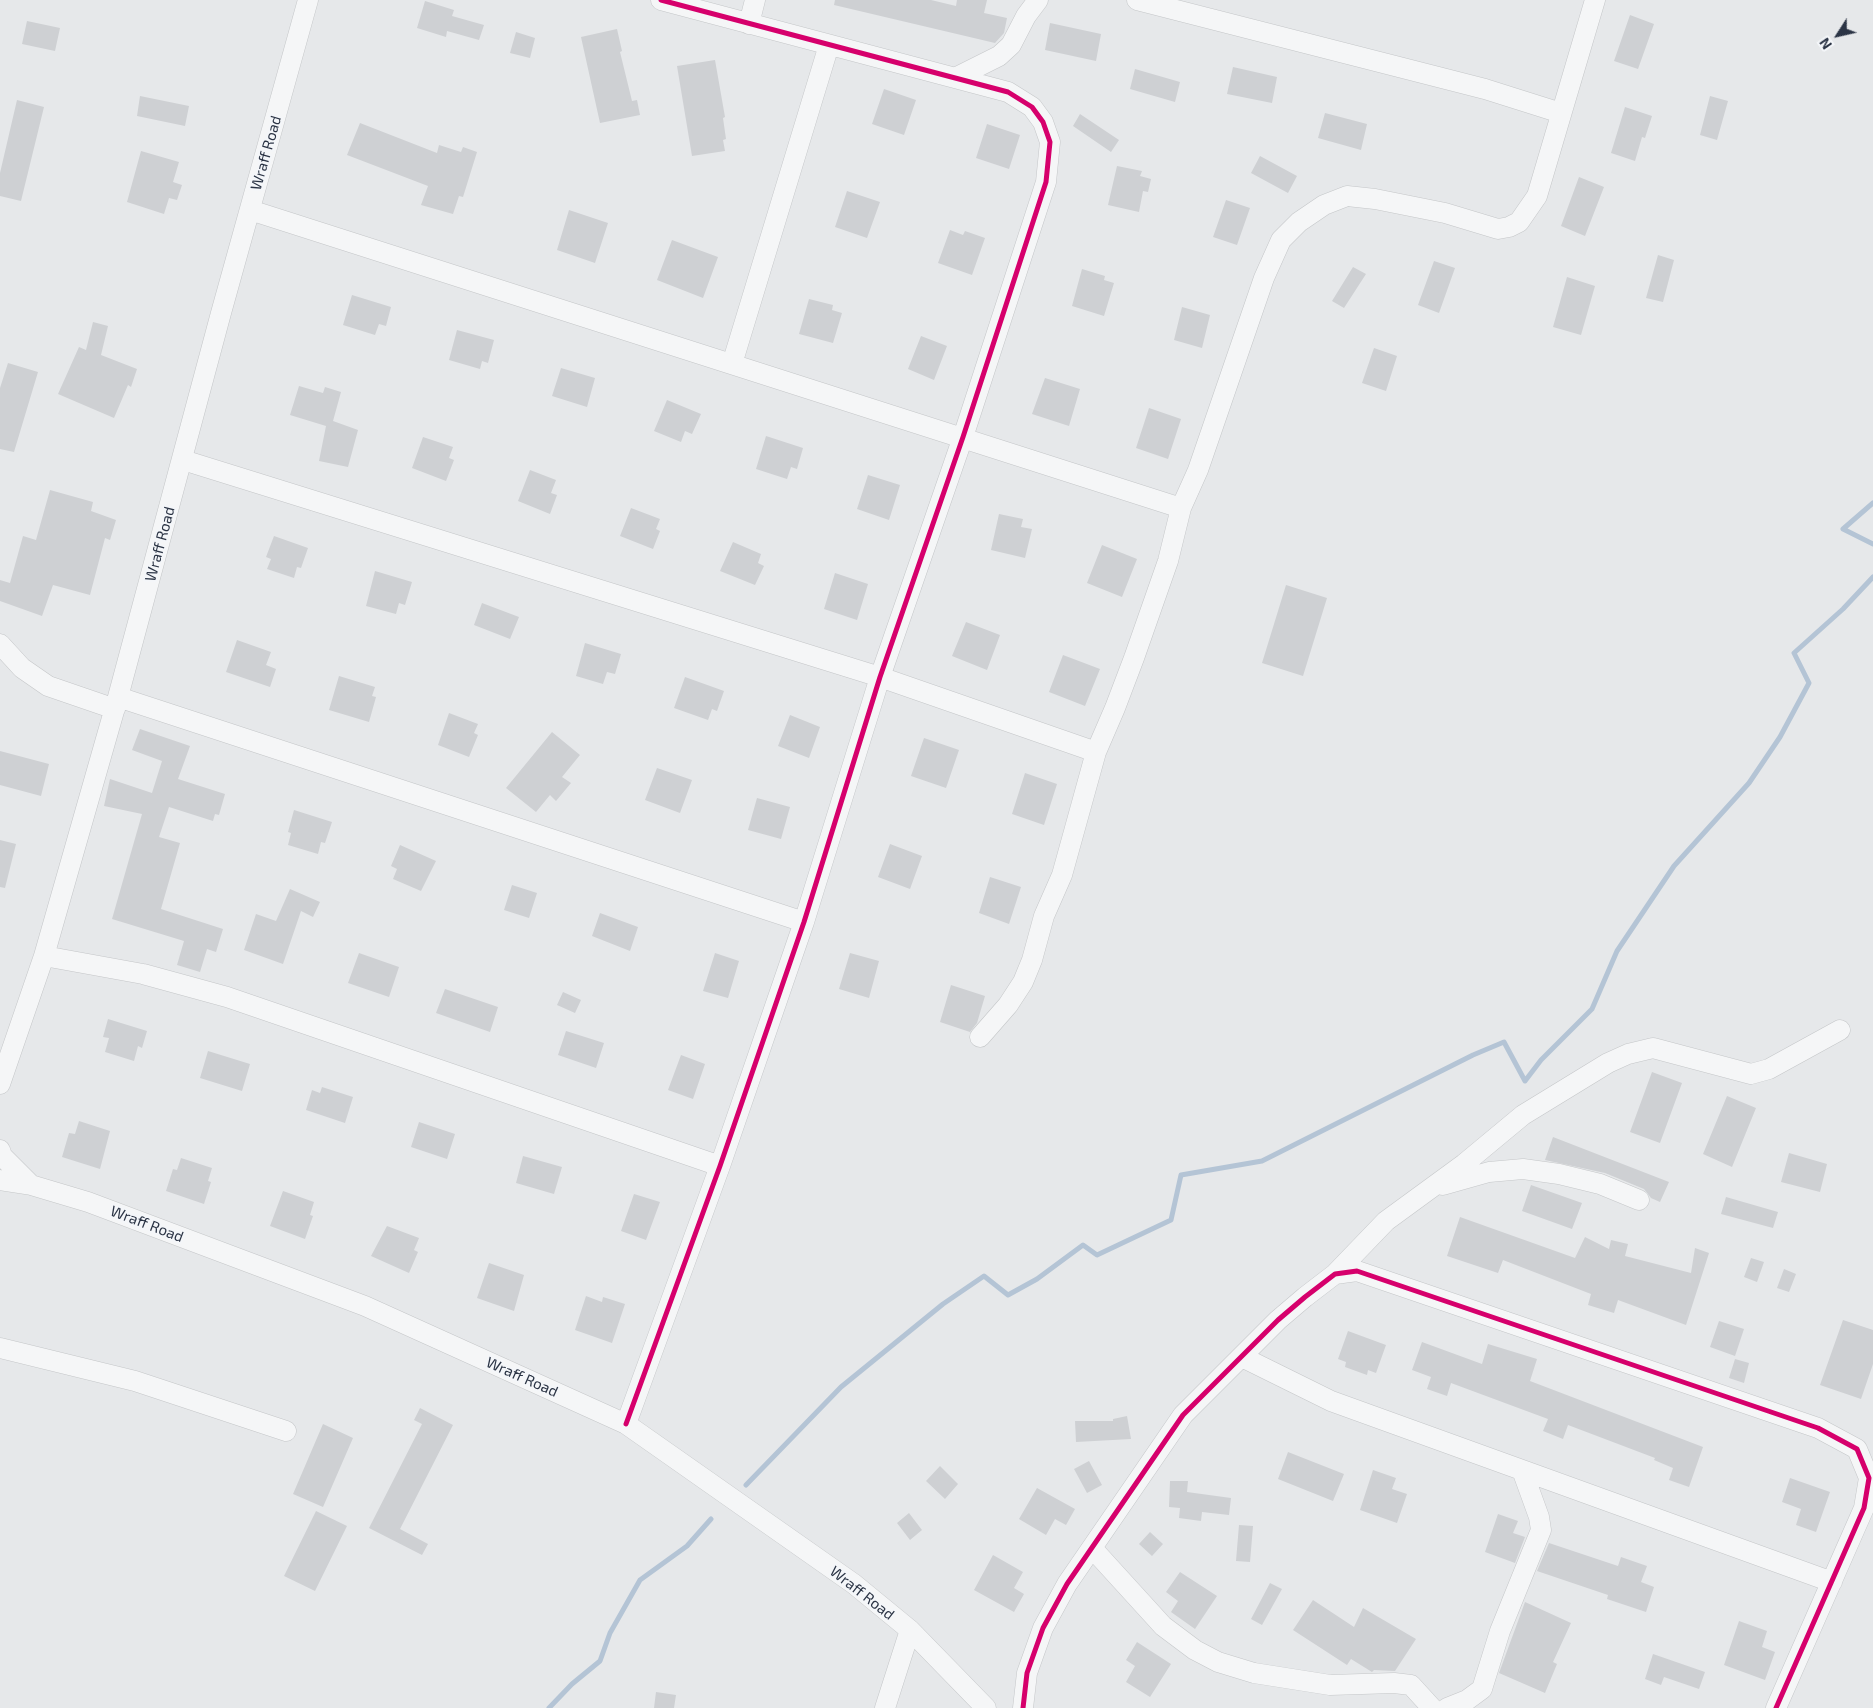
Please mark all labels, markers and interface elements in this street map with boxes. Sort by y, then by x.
north arrow [1813,10,1863,60]
text: N [1815,35,1835,53]
street label: Wraff Road [247,114,285,192]
street label: Wraff Road [141,505,179,583]
street label: Wraff Road [108,1202,186,1246]
street label: Wraff Road [483,1353,561,1401]
street label: Wraff Road [826,1562,898,1624]

